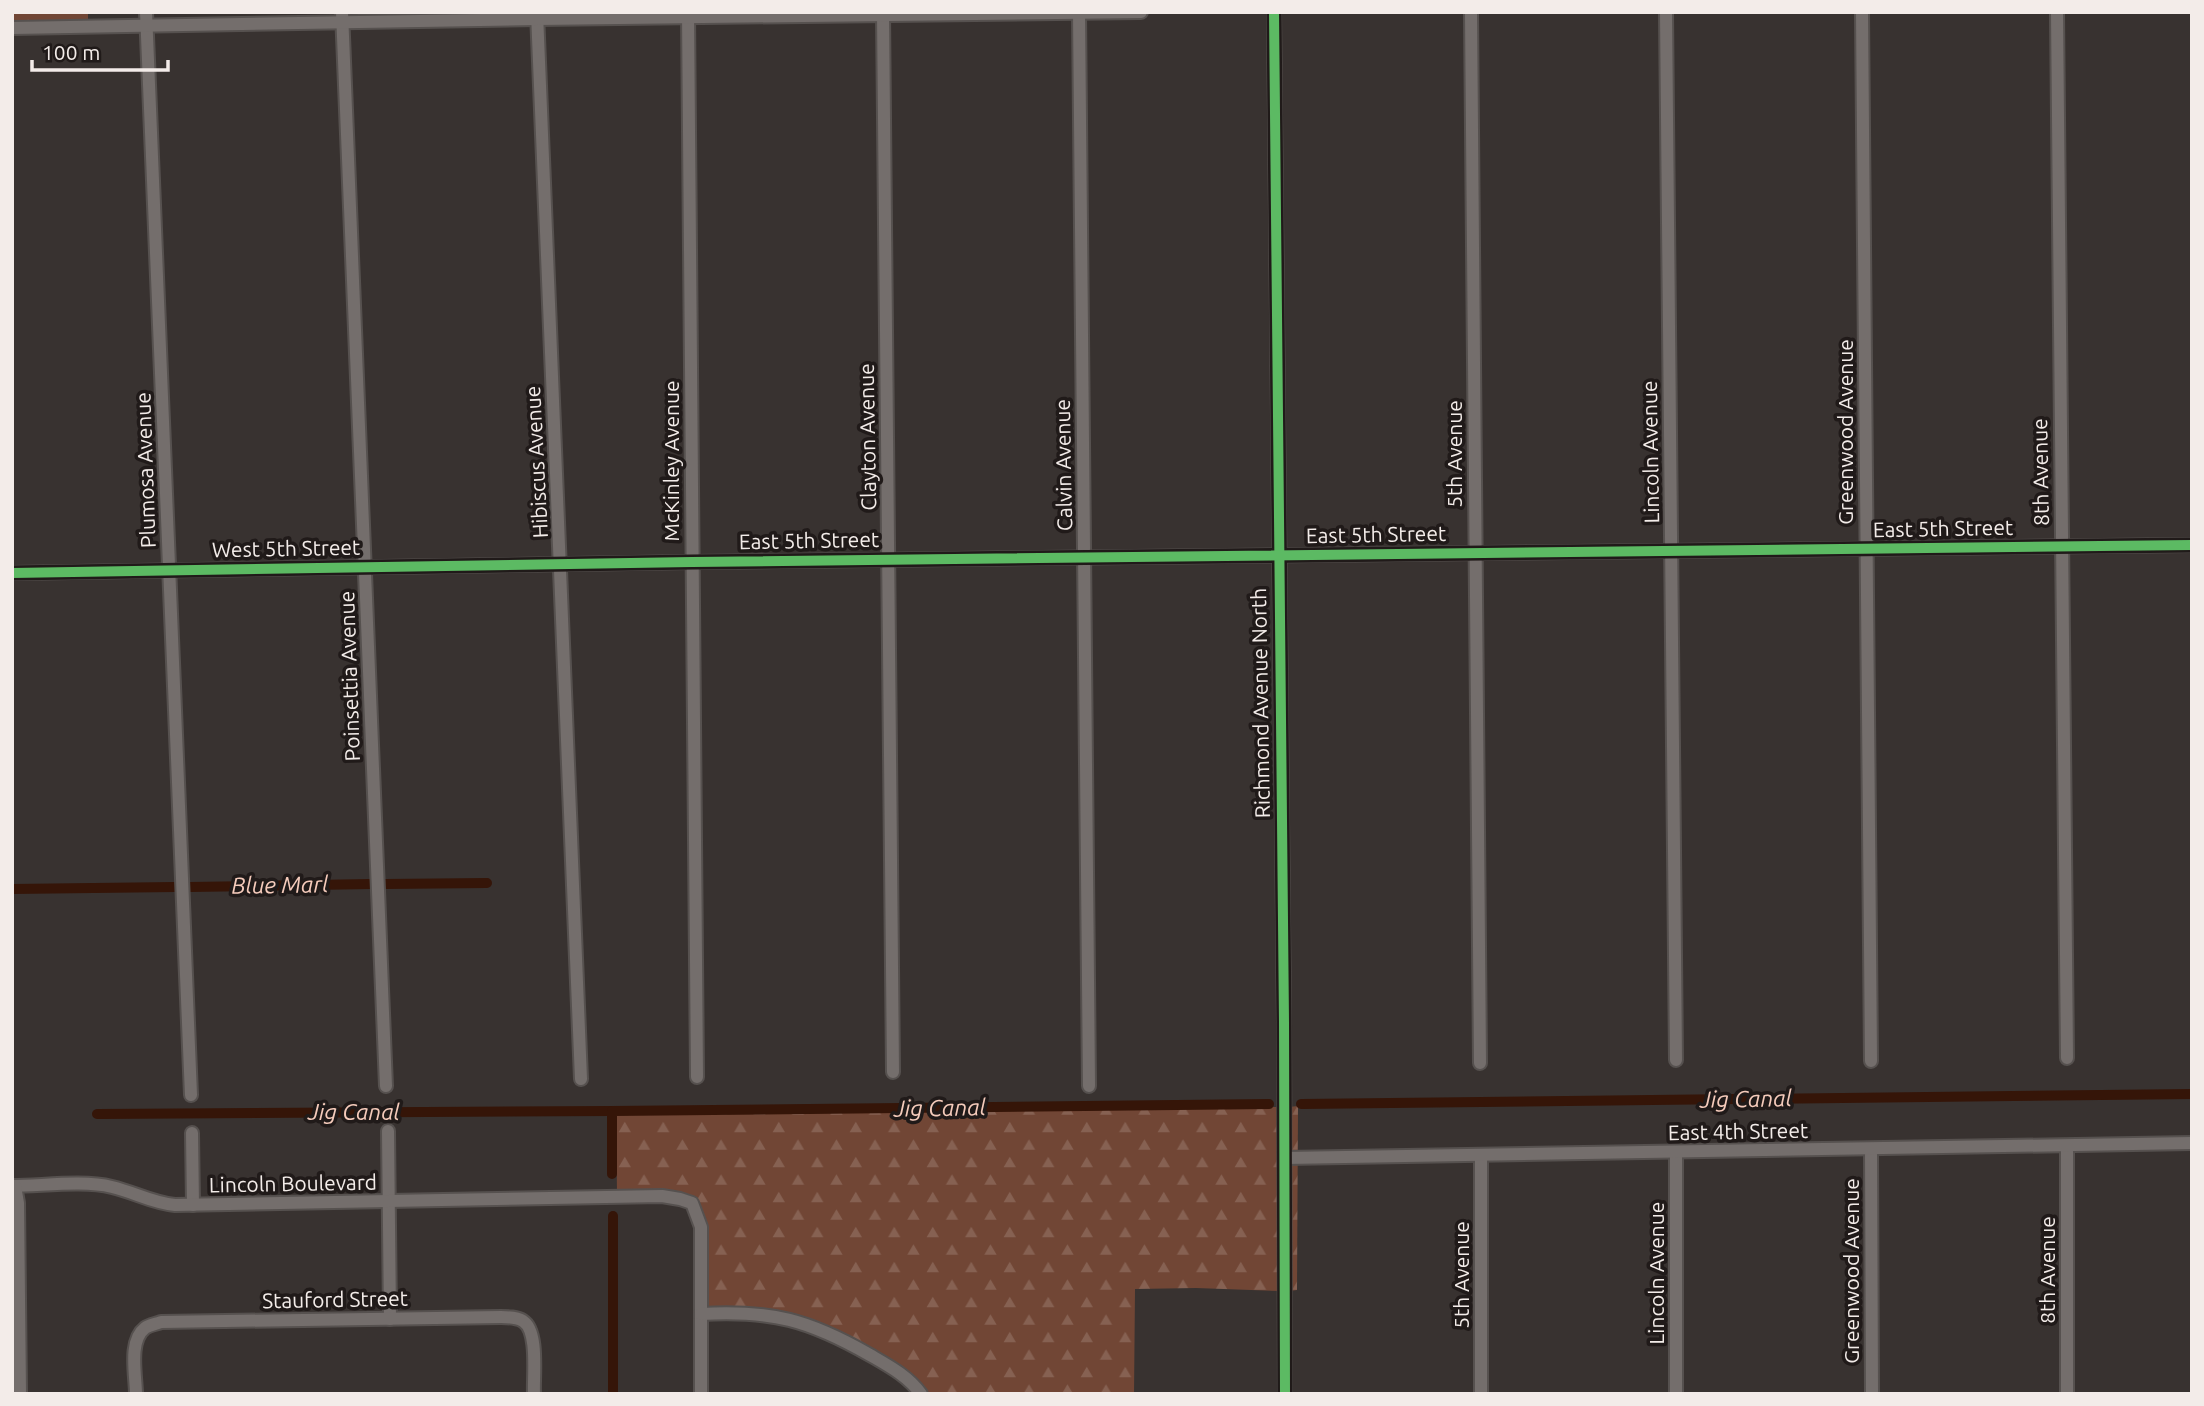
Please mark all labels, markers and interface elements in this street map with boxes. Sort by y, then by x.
scale bar [32,28,168,72]
text: 100 m [42,40,100,64]
street label: Greenwood Avenue [1833,339,1857,525]
street label: Clayton Avenue [854,363,880,511]
street label: McKinley Avenue [659,380,683,542]
street label: Lincoln Avenue [1637,380,1663,524]
street label: Hibiscus Avenue [520,385,552,539]
street label: Plumosa Avenue [130,392,160,548]
street label: Calvin Avenue [1050,399,1076,531]
street label: 5th Avenue [1442,400,1466,508]
street label: 8th Avenue [2027,418,2053,526]
street label: East 5th Street [1873,515,2013,541]
street label: East 5th Street [1306,521,1446,547]
street label: East 5th Street [739,527,879,553]
street label: West 5th Street [212,535,360,561]
street label: Richmond Avenue North [1246,588,1274,818]
street label: Poinsettia Avenue [334,590,364,762]
water label: Blue Marl [231,871,329,898]
water label: Jig Canal [1699,1085,1793,1112]
water label: Jig Canal [893,1094,987,1121]
water label: Jig Canal [307,1099,401,1124]
street label: East 4th Street [1668,1118,1808,1144]
street label: Lincoln Boulevard [209,1170,377,1196]
street label: Greenwood Avenue [1839,1178,1863,1364]
street label: Lincoln Avenue [1644,1202,1668,1344]
street label: 8th Avenue [2035,1216,2059,1324]
street label: 5th Avenue [1449,1221,1473,1329]
street label: Stauford Street [262,1286,408,1312]

